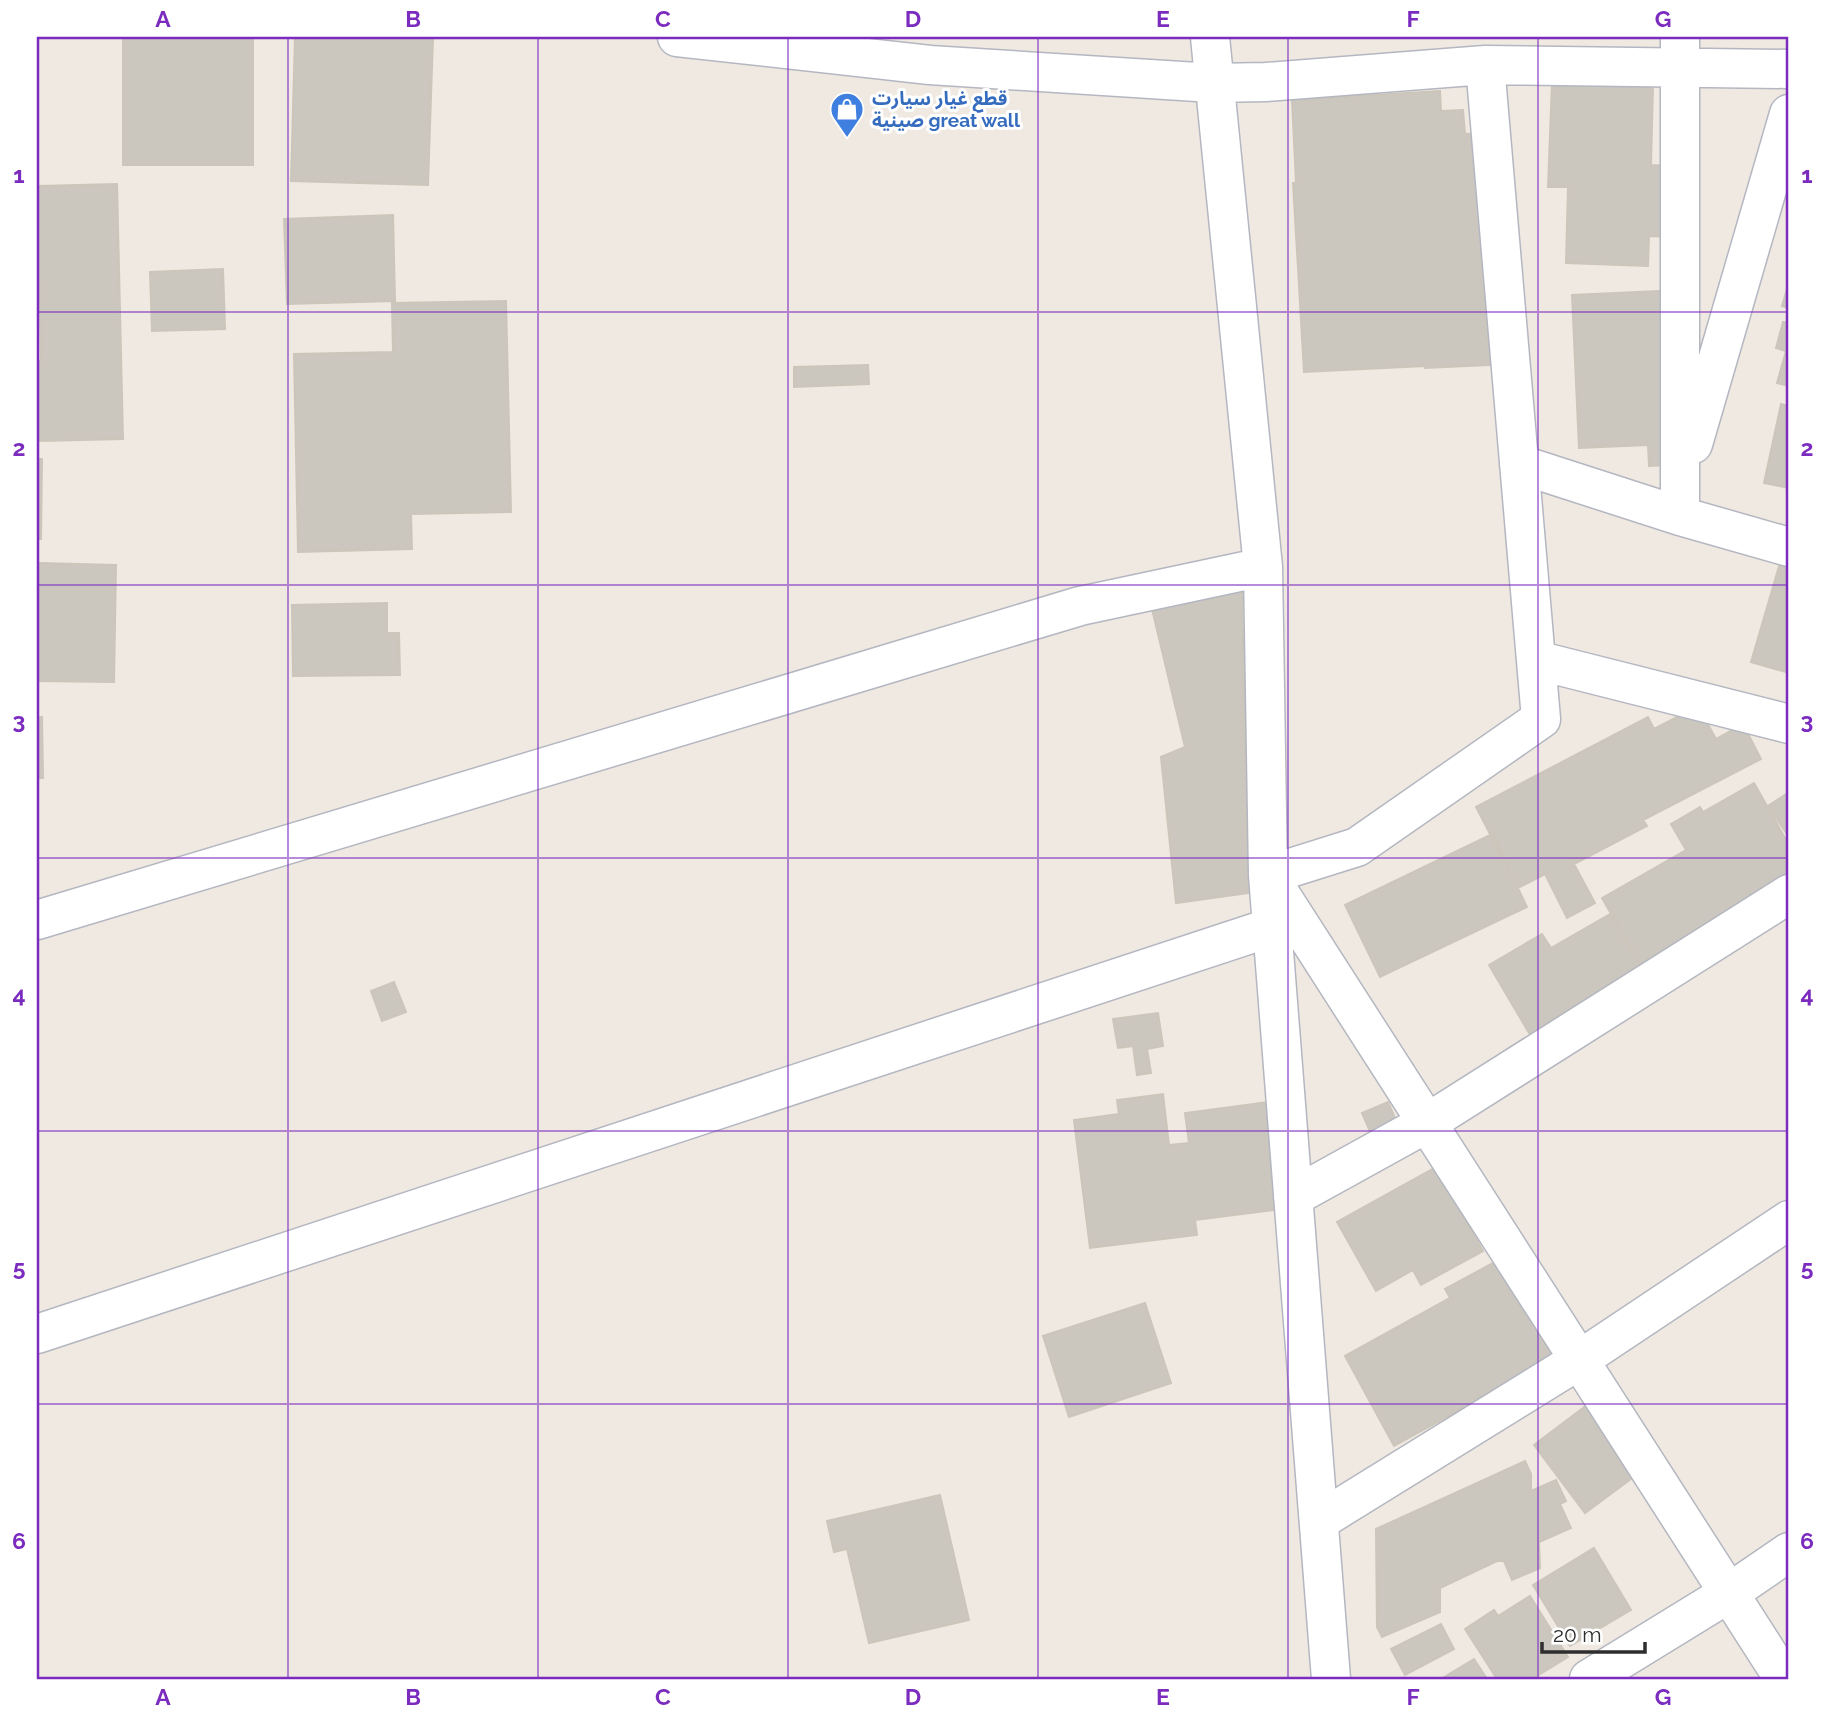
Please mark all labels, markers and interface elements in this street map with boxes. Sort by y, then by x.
text: A [155,5,171,32]
text: B [405,5,421,32]
text: C [655,5,671,32]
text: D [905,5,921,32]
text: E [1156,5,1170,32]
text: F [1406,5,1420,32]
text: G [1655,5,1671,32]
place label: قطع غيار سيارت صينية great wall [872,87,1021,131]
shop icon: قطع غيار سيارت صينية great wall [828,90,866,139]
text: 1 [13,161,25,188]
text: 1 [1801,161,1813,188]
text: 2 [13,434,25,461]
text: 2 [1801,434,1813,461]
text: 3 [13,707,25,734]
text: 3 [1801,707,1813,734]
text: 4 [12,981,26,1008]
text: 4 [1800,981,1814,1008]
text: 5 [13,1254,26,1281]
text: 5 [1801,1254,1814,1281]
text: 6 [12,1527,26,1554]
text: 6 [1800,1527,1814,1554]
scale bar [1542,1611,1646,1655]
text: 20 m [1553,1622,1601,1647]
text: A [155,1683,171,1710]
text: B [405,1683,421,1710]
text: C [655,1683,671,1710]
text: D [905,1683,921,1710]
text: E [1156,1683,1170,1710]
text: F [1406,1683,1420,1710]
text: G [1655,1683,1671,1710]

